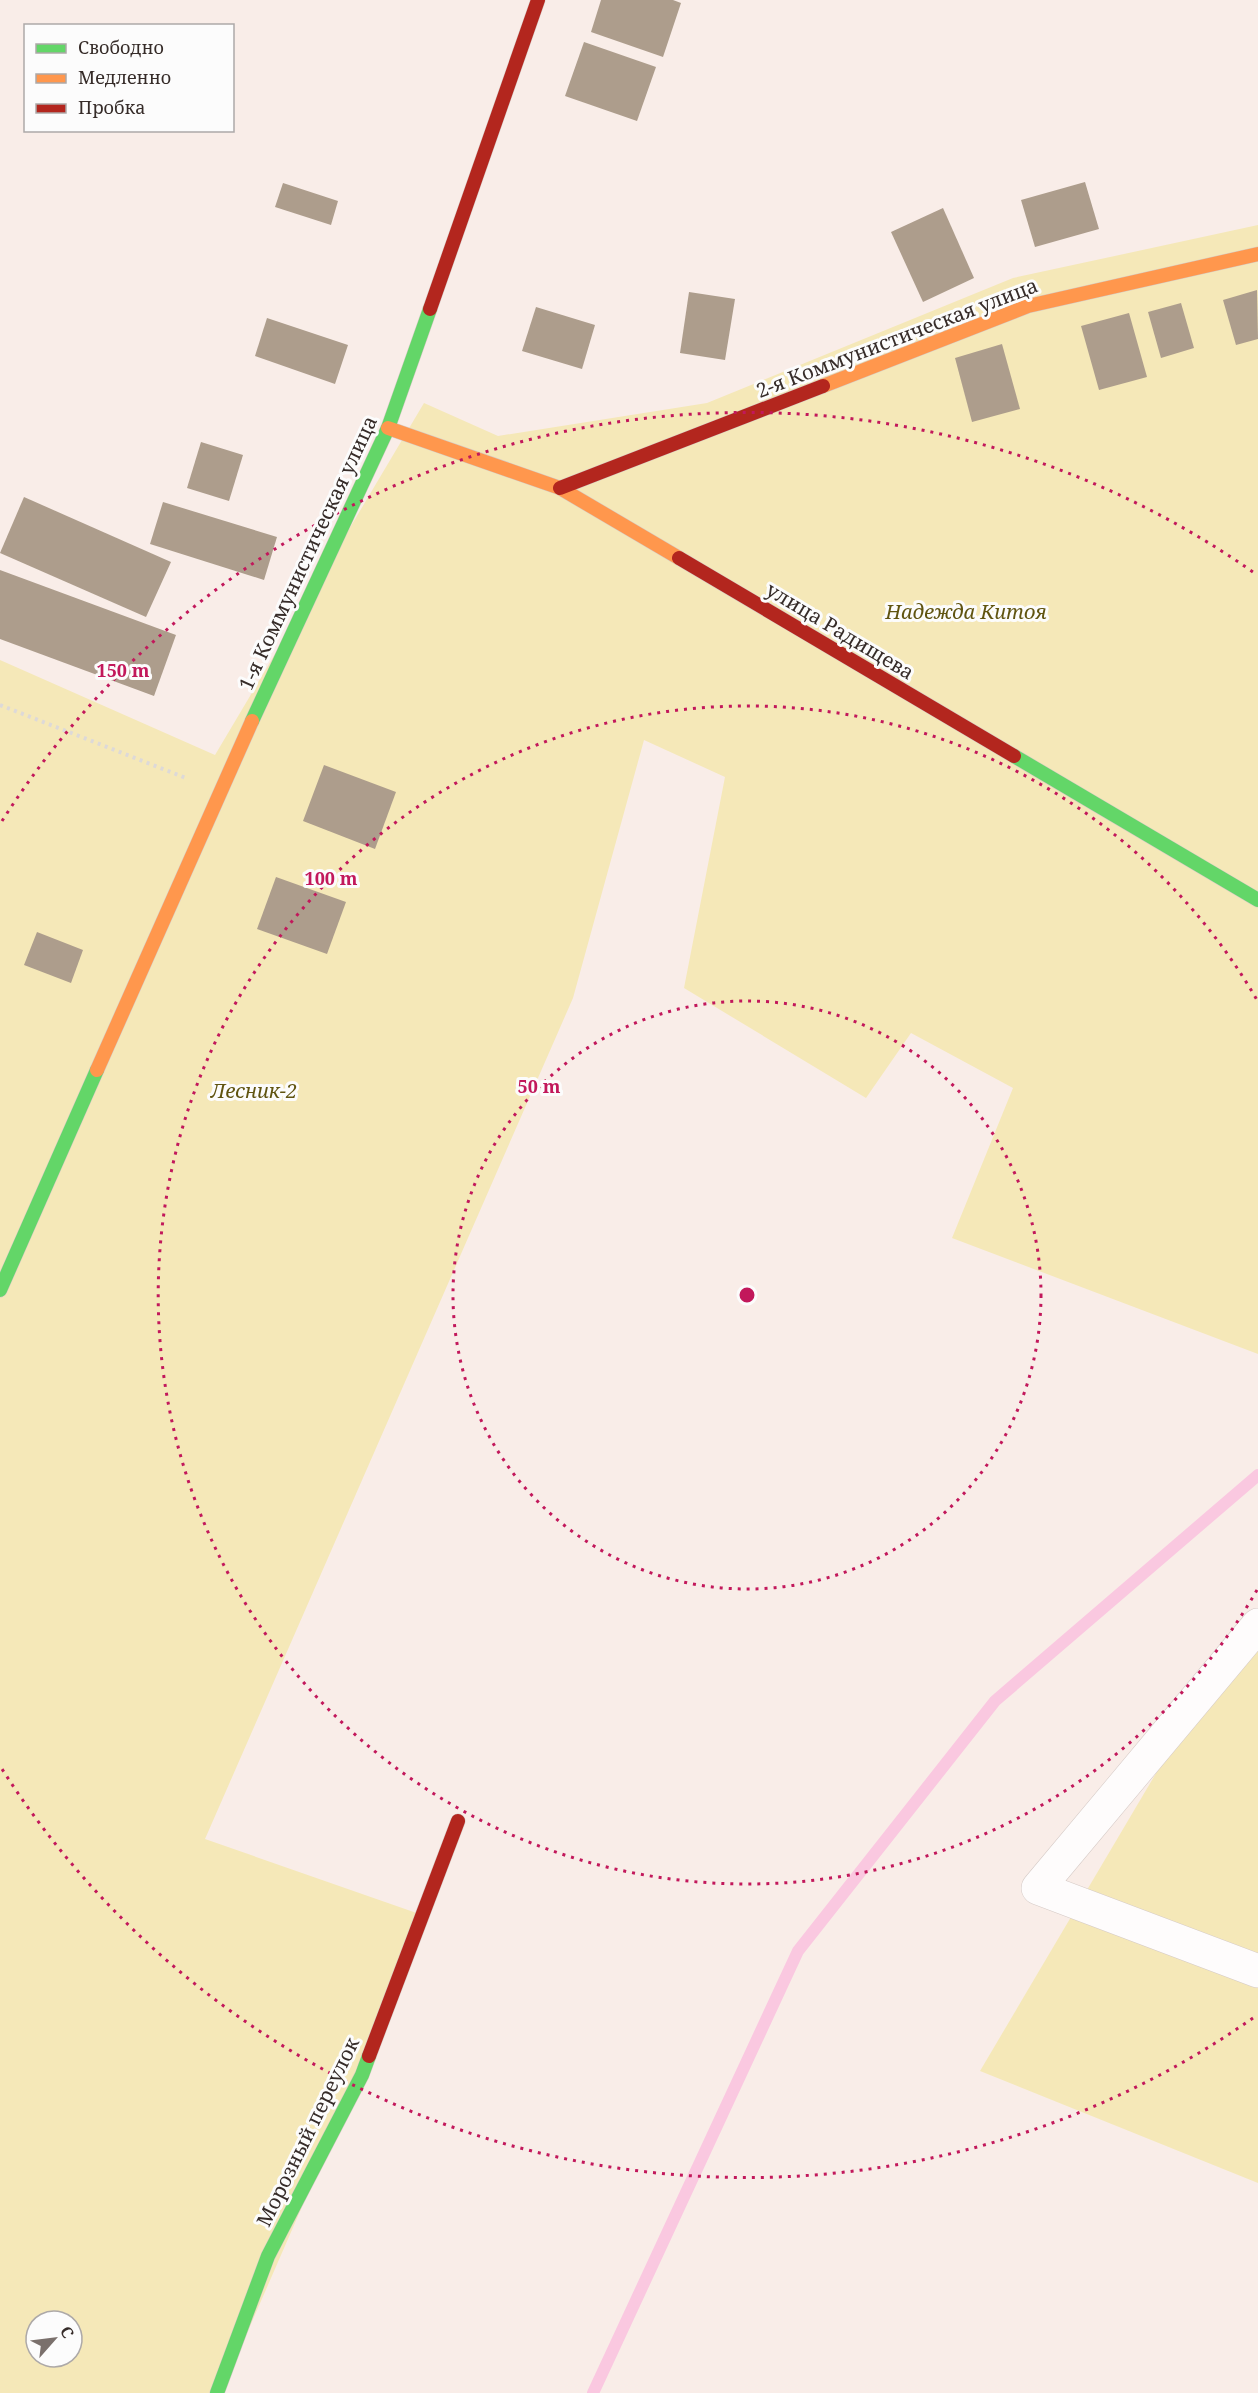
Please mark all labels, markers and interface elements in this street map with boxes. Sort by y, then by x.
legend [24,24,234,132]
text: Свободно [78,35,164,59]
text: Медленно [78,65,171,89]
text: Пробка [78,95,145,119]
street label: 2-я Коммунистическая улица [752,271,1042,404]
street label: 1-я Коммунистическая улица [232,411,383,694]
street label: улица Радищева [761,576,919,686]
park label: Надежда Китоя [884,598,1047,625]
text: 150 m [97,658,150,682]
text: 100 m [305,866,358,890]
text: 50 m [518,1074,561,1098]
park label: Лесник-2 [210,1077,297,1104]
centre of rings [737,1285,757,1305]
street label: Морозный переулок [250,2033,365,2231]
north arrow [24,2309,84,2369]
text: С [55,2322,79,2342]

